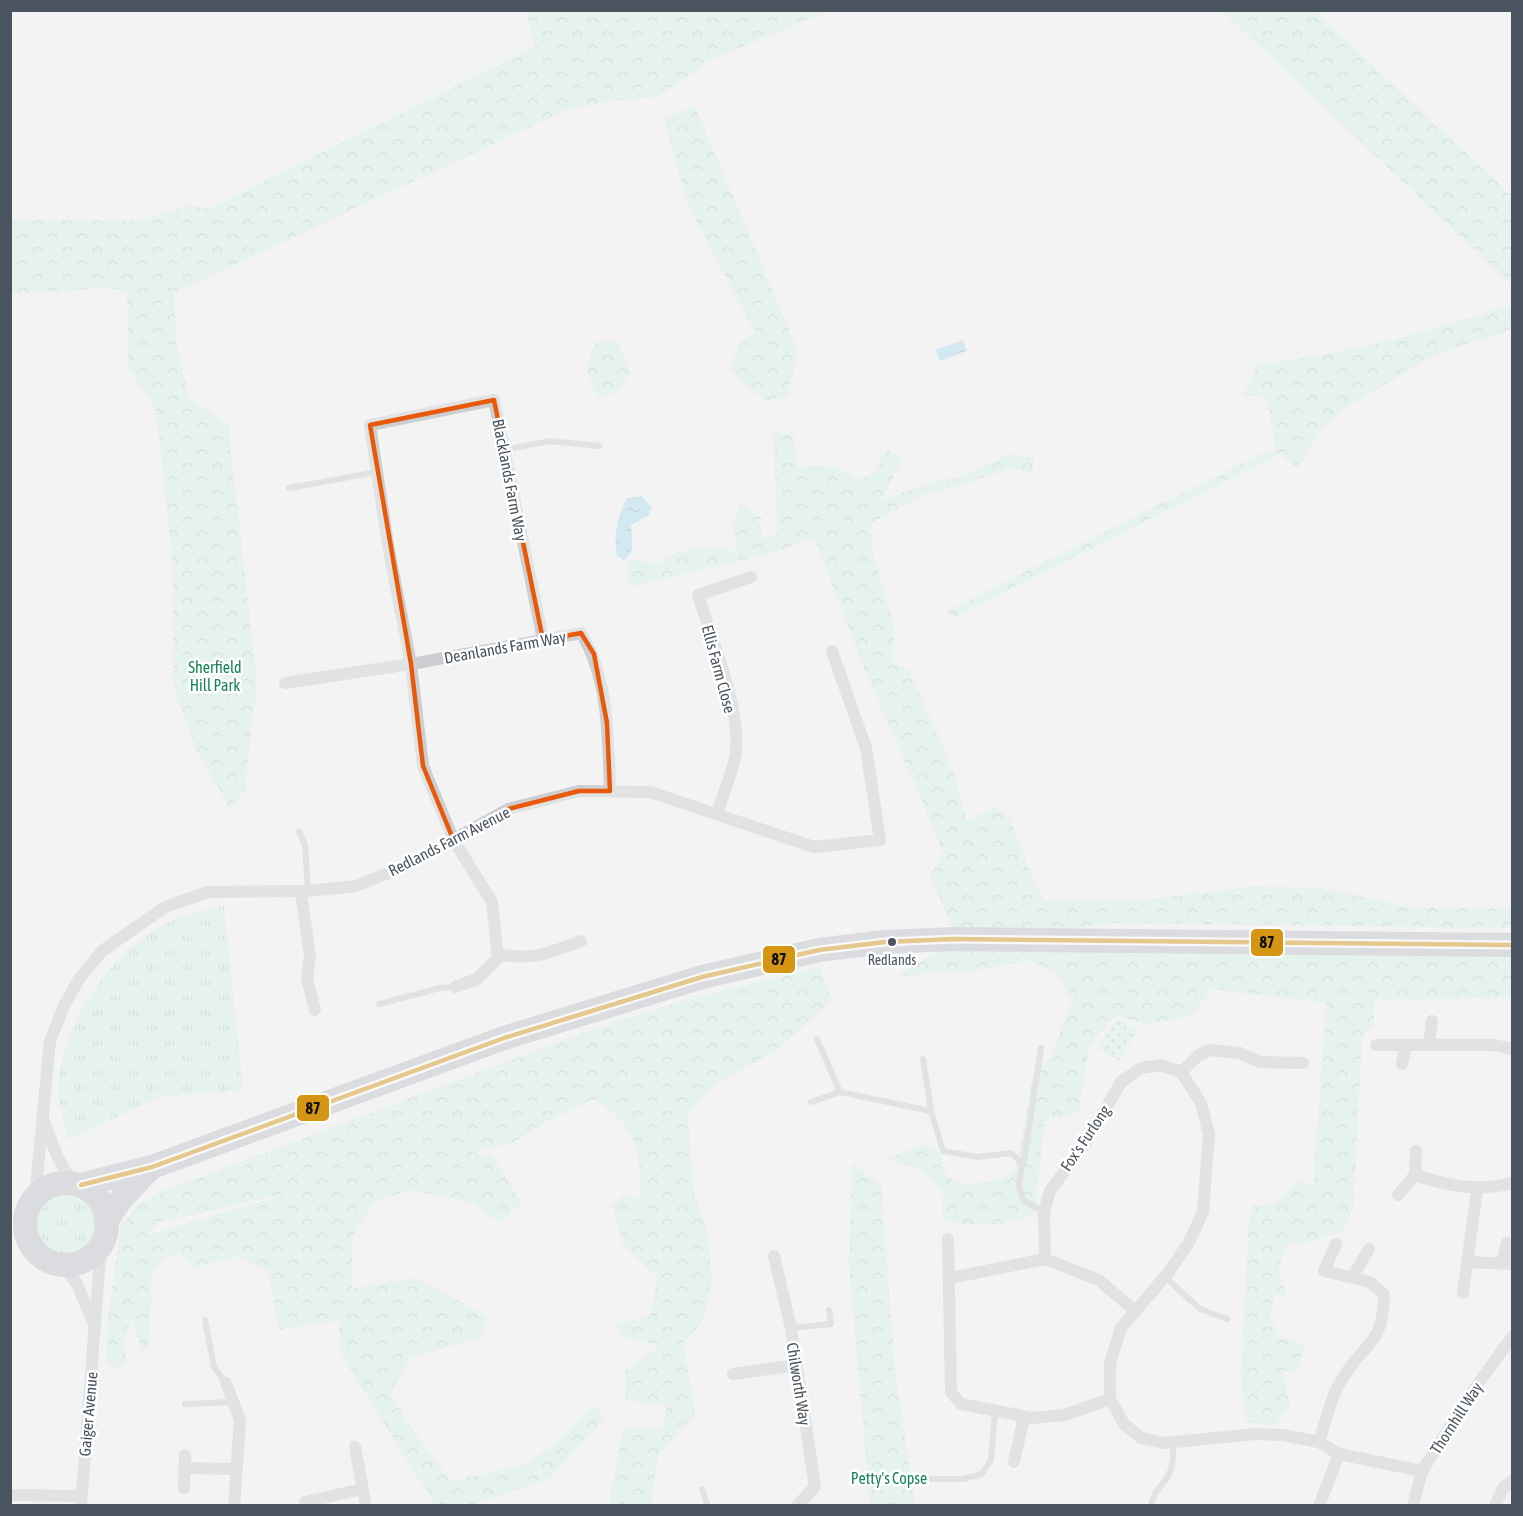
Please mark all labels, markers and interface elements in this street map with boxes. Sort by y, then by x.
street label: Blacklands Farm Way [488,417,531,543]
street label: Ellis Farm Close [699,623,739,715]
street label: Deanlands Farm Way [443,627,568,668]
park label: Sherfield Hill Park [188,658,242,694]
street label: Redlands Farm Avenue [385,803,513,879]
line badge: 87 [1250,928,1284,957]
text: 87 [1259,933,1275,951]
marker: Redlands [886,936,898,948]
line badge: 87 [762,945,796,974]
text: 87 [771,950,787,968]
place label: Redlands [868,952,916,968]
line badge: 87 [296,1094,330,1122]
text: 87 [305,1099,321,1117]
street label: Fox's Furlong [1056,1102,1114,1175]
street label: Chilworth Way [783,1341,815,1427]
street label: Gaiger Avenue [75,1371,102,1457]
street label: Thornhill Way [1426,1378,1487,1458]
park label: Petty's Copse [851,1469,927,1488]

